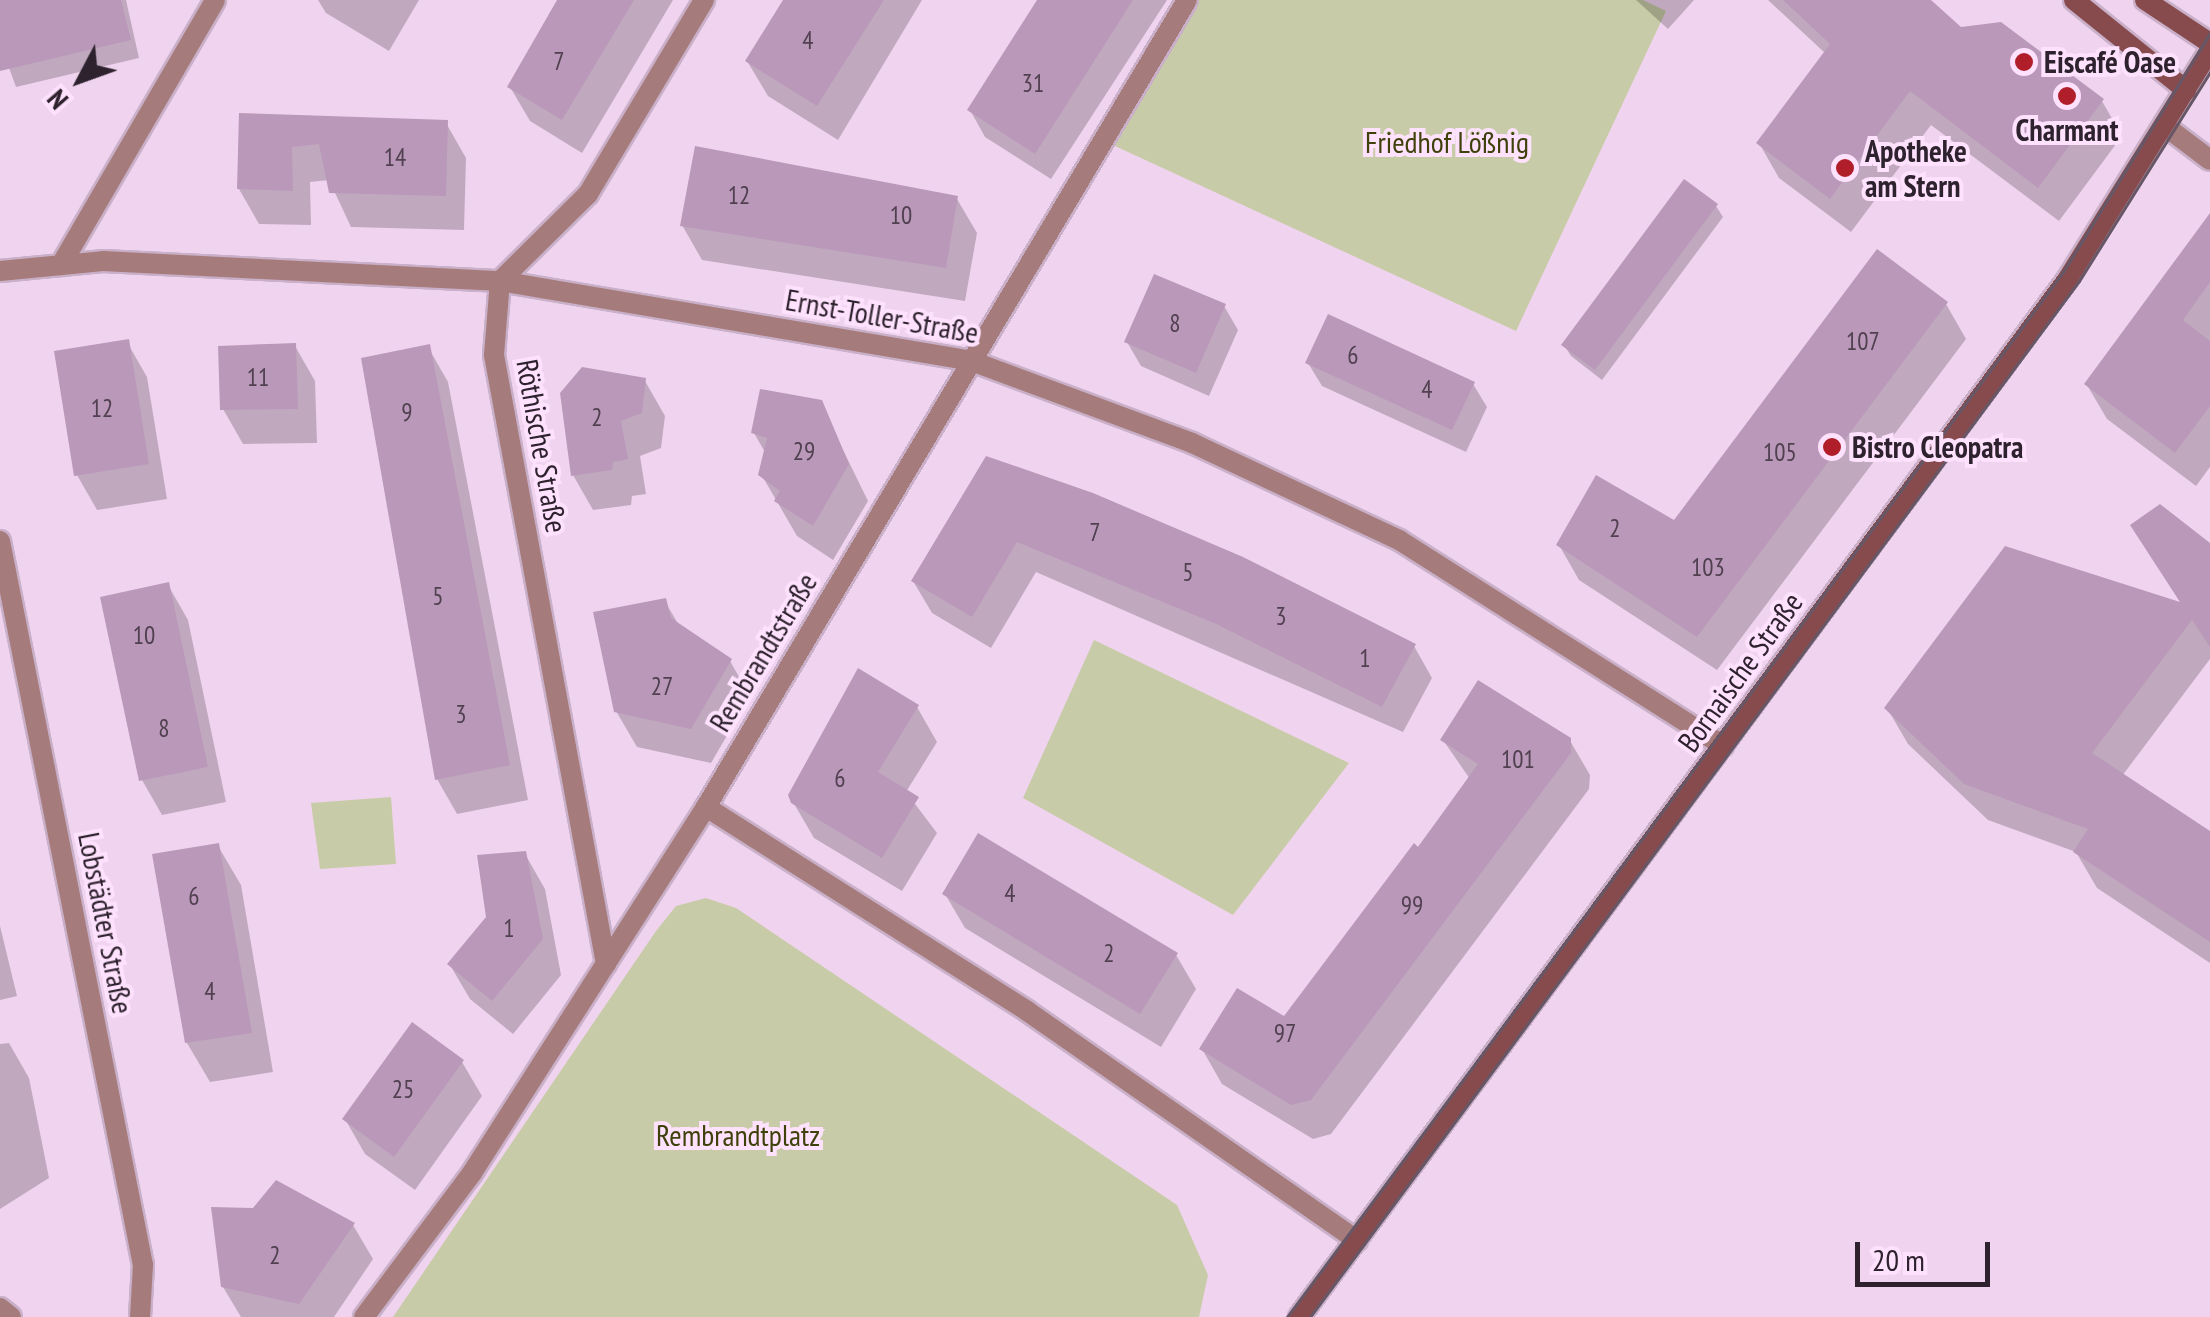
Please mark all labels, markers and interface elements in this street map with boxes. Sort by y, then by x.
house number: 4 [802,25,814,55]
north arrow [30,30,130,130]
place label: Eiscafé Oase [2044,44,2176,80]
house number: 7 [553,46,565,76]
marker: Eiscafé Oase [2013,51,2035,73]
house number: 31 [1022,68,1044,98]
text: N [38,82,76,118]
marker: Charmant [2056,85,2078,107]
place label: Charmant [2016,112,2118,148]
park label: Friedhof Lößnig [1365,124,1529,160]
place label: Apotheke am Stern [1865,133,1967,204]
house number: 14 [384,142,406,172]
marker: Apotheke am Stern [1834,157,1856,179]
house number: 12 [728,180,750,210]
house number: 10 [890,200,912,230]
street label: Ernst-Toller-Straße [783,281,981,351]
house number: 8 [1169,308,1181,338]
house number: 107 [1846,326,1880,356]
house number: 6 [1347,340,1359,370]
street label: Röthische Straße [509,357,575,535]
house number: 11 [247,362,269,392]
house number: 4 [1421,374,1433,404]
house number: 12 [91,393,113,423]
house number: 9 [401,397,413,427]
house number: 2 [591,402,603,432]
place label: Bistro Cleopatra [1852,429,2024,465]
house number: 29 [793,436,815,466]
marker: Bistro Cleopatra [1821,436,1843,458]
house number: 105 [1763,437,1797,467]
house number: 2 [1609,513,1621,543]
house number: 7 [1089,517,1101,547]
house number: 103 [1691,552,1725,582]
house number: 5 [1182,557,1194,587]
street label: Rembrandtstraße [702,566,824,738]
house number: 5 [432,581,444,611]
street label: Bornaische Straße [1670,585,1810,759]
house number: 3 [1275,601,1287,631]
house number: 10 [133,620,155,650]
house number: 1 [1359,643,1371,673]
house number: 27 [651,671,673,701]
house number: 3 [455,699,467,729]
house number: 8 [158,713,170,743]
house number: 101 [1501,744,1535,774]
house number: 6 [834,763,846,793]
street label: Lobstädter Straße [71,829,141,1017]
house number: 4 [1004,878,1016,908]
house number: 6 [188,881,200,911]
house number: 99 [1401,890,1423,920]
house number: 1 [503,913,515,943]
house number: 2 [1103,938,1115,968]
house number: 4 [204,976,216,1006]
house number: 97 [1274,1018,1296,1048]
house number: 25 [392,1074,414,1104]
park label: Rembrandtplatz [656,1117,820,1153]
scale bar [1860,1222,1995,1284]
house number: 2 [269,1240,281,1270]
text: 20 m [1872,1240,1925,1279]

